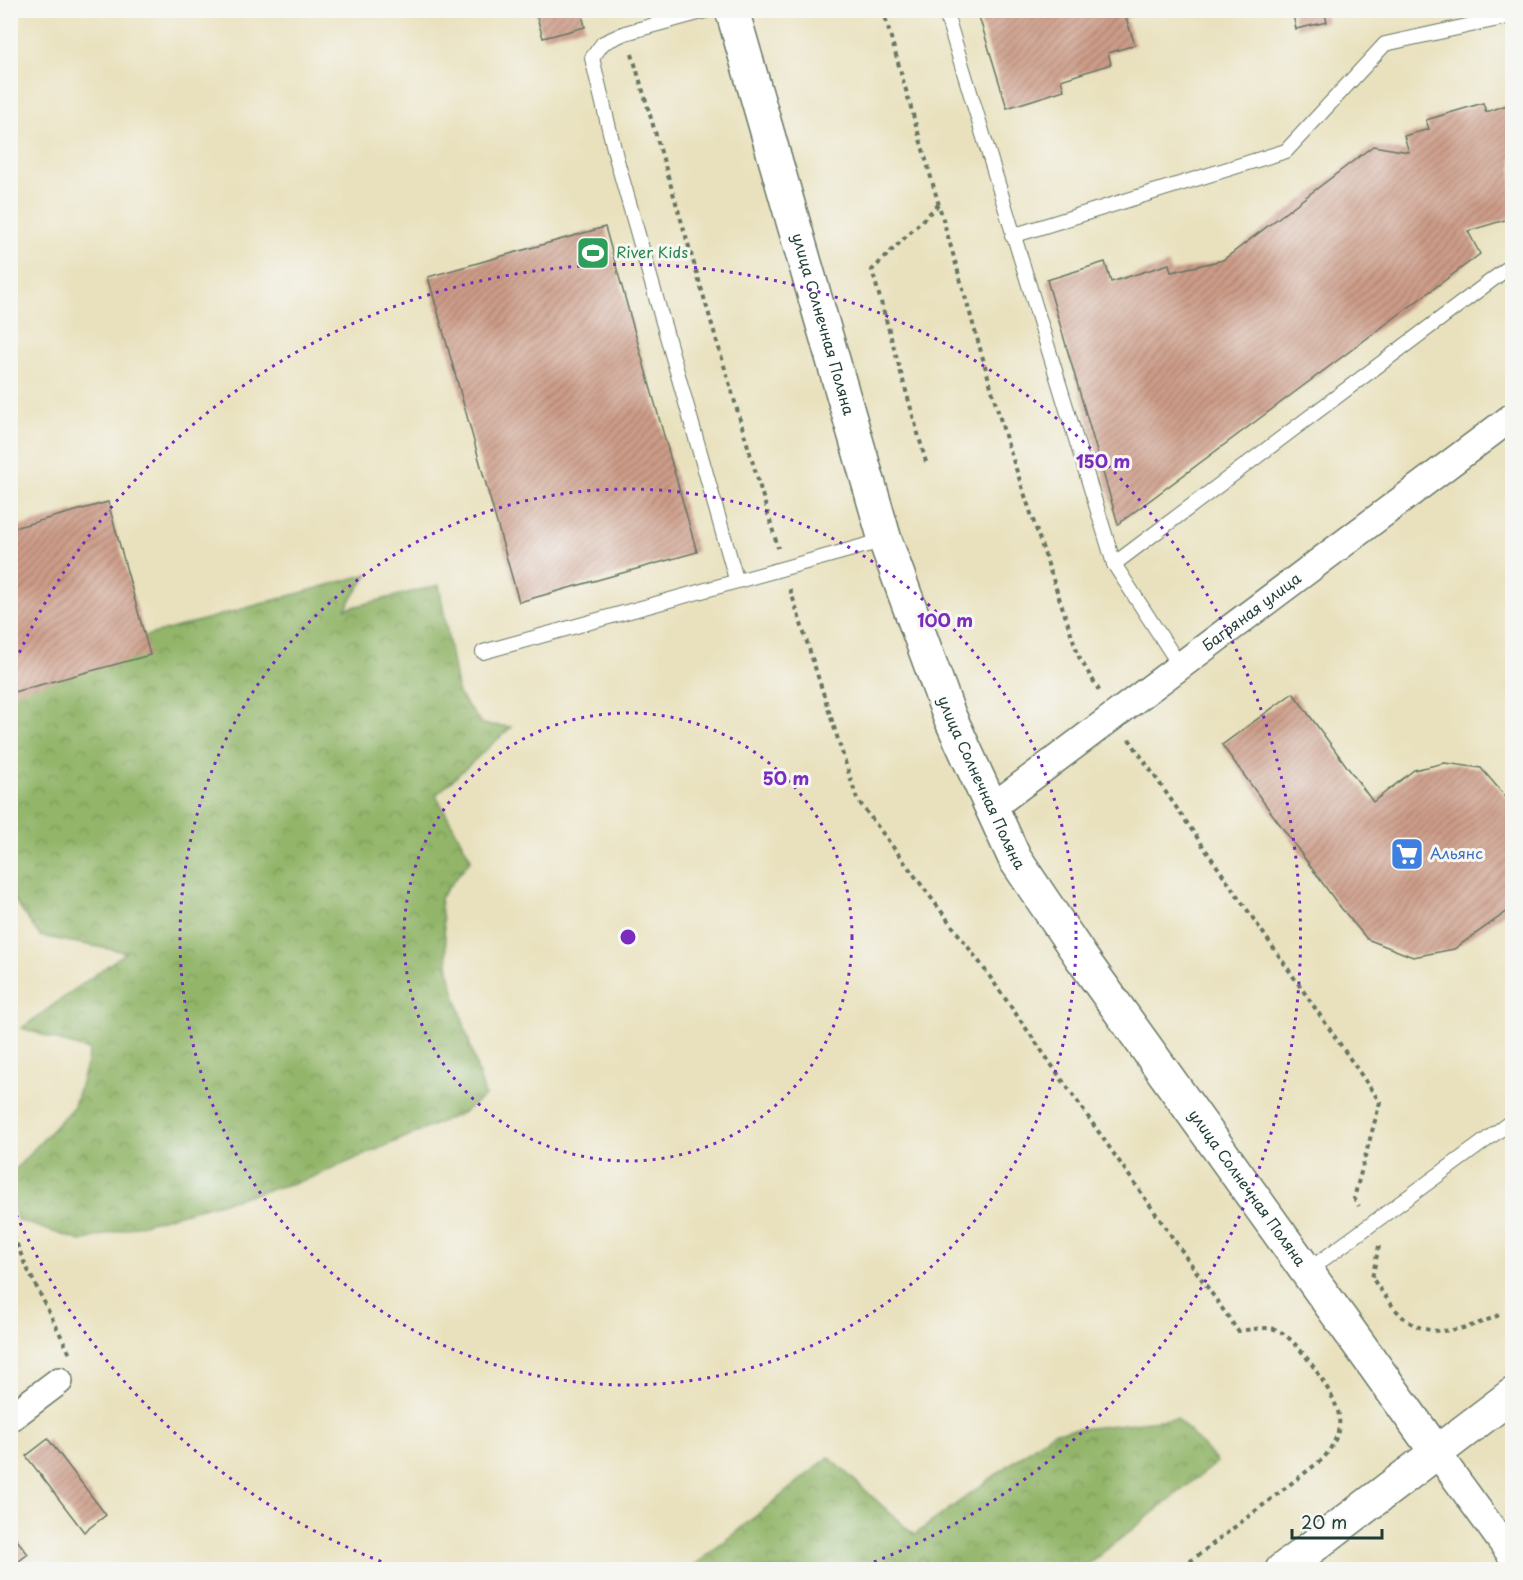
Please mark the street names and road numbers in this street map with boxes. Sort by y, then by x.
street label: улица Солнечная Поляна [787,230,862,418]
street label: Багряная улица [1196,566,1306,656]
street label: улица Солнечная Поляна [933,692,1032,874]
street label: улица Солнечная Поляна [1184,1104,1313,1271]

